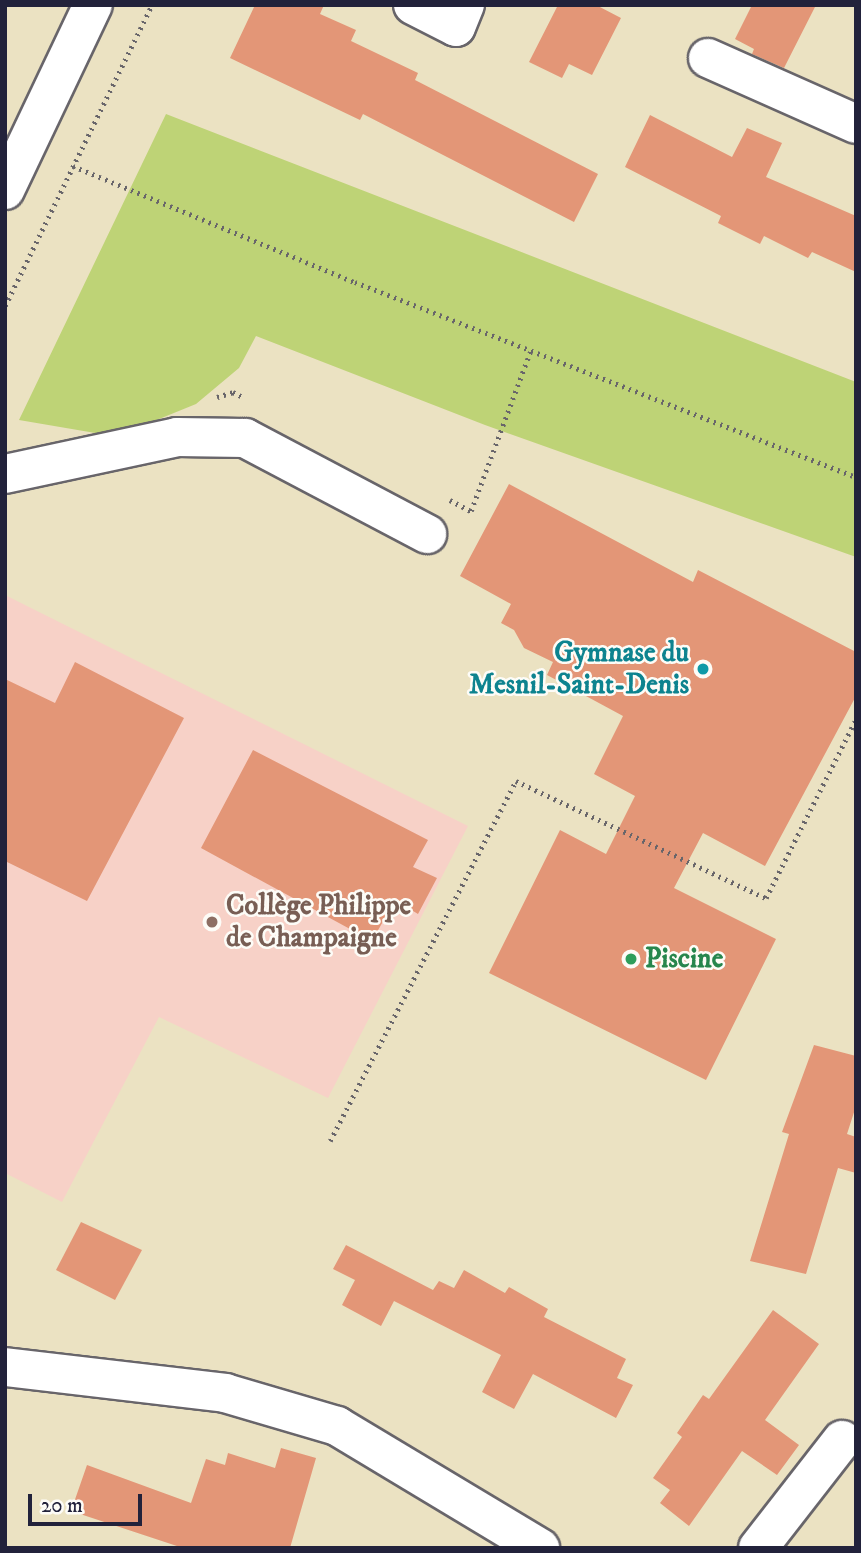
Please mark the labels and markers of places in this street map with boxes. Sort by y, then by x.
place label: Gymnase du Mesnil-Saint-Denis [469,636,689,702]
marker: Gymnase du Mesnil-Saint-Denis [695,661,711,677]
place label: Collège Philippe de Champaigne [226,889,411,955]
marker: Collège Philippe de Champaigne [204,914,220,930]
place label: Piscine [645,942,723,976]
marker: Piscine [623,951,639,967]

